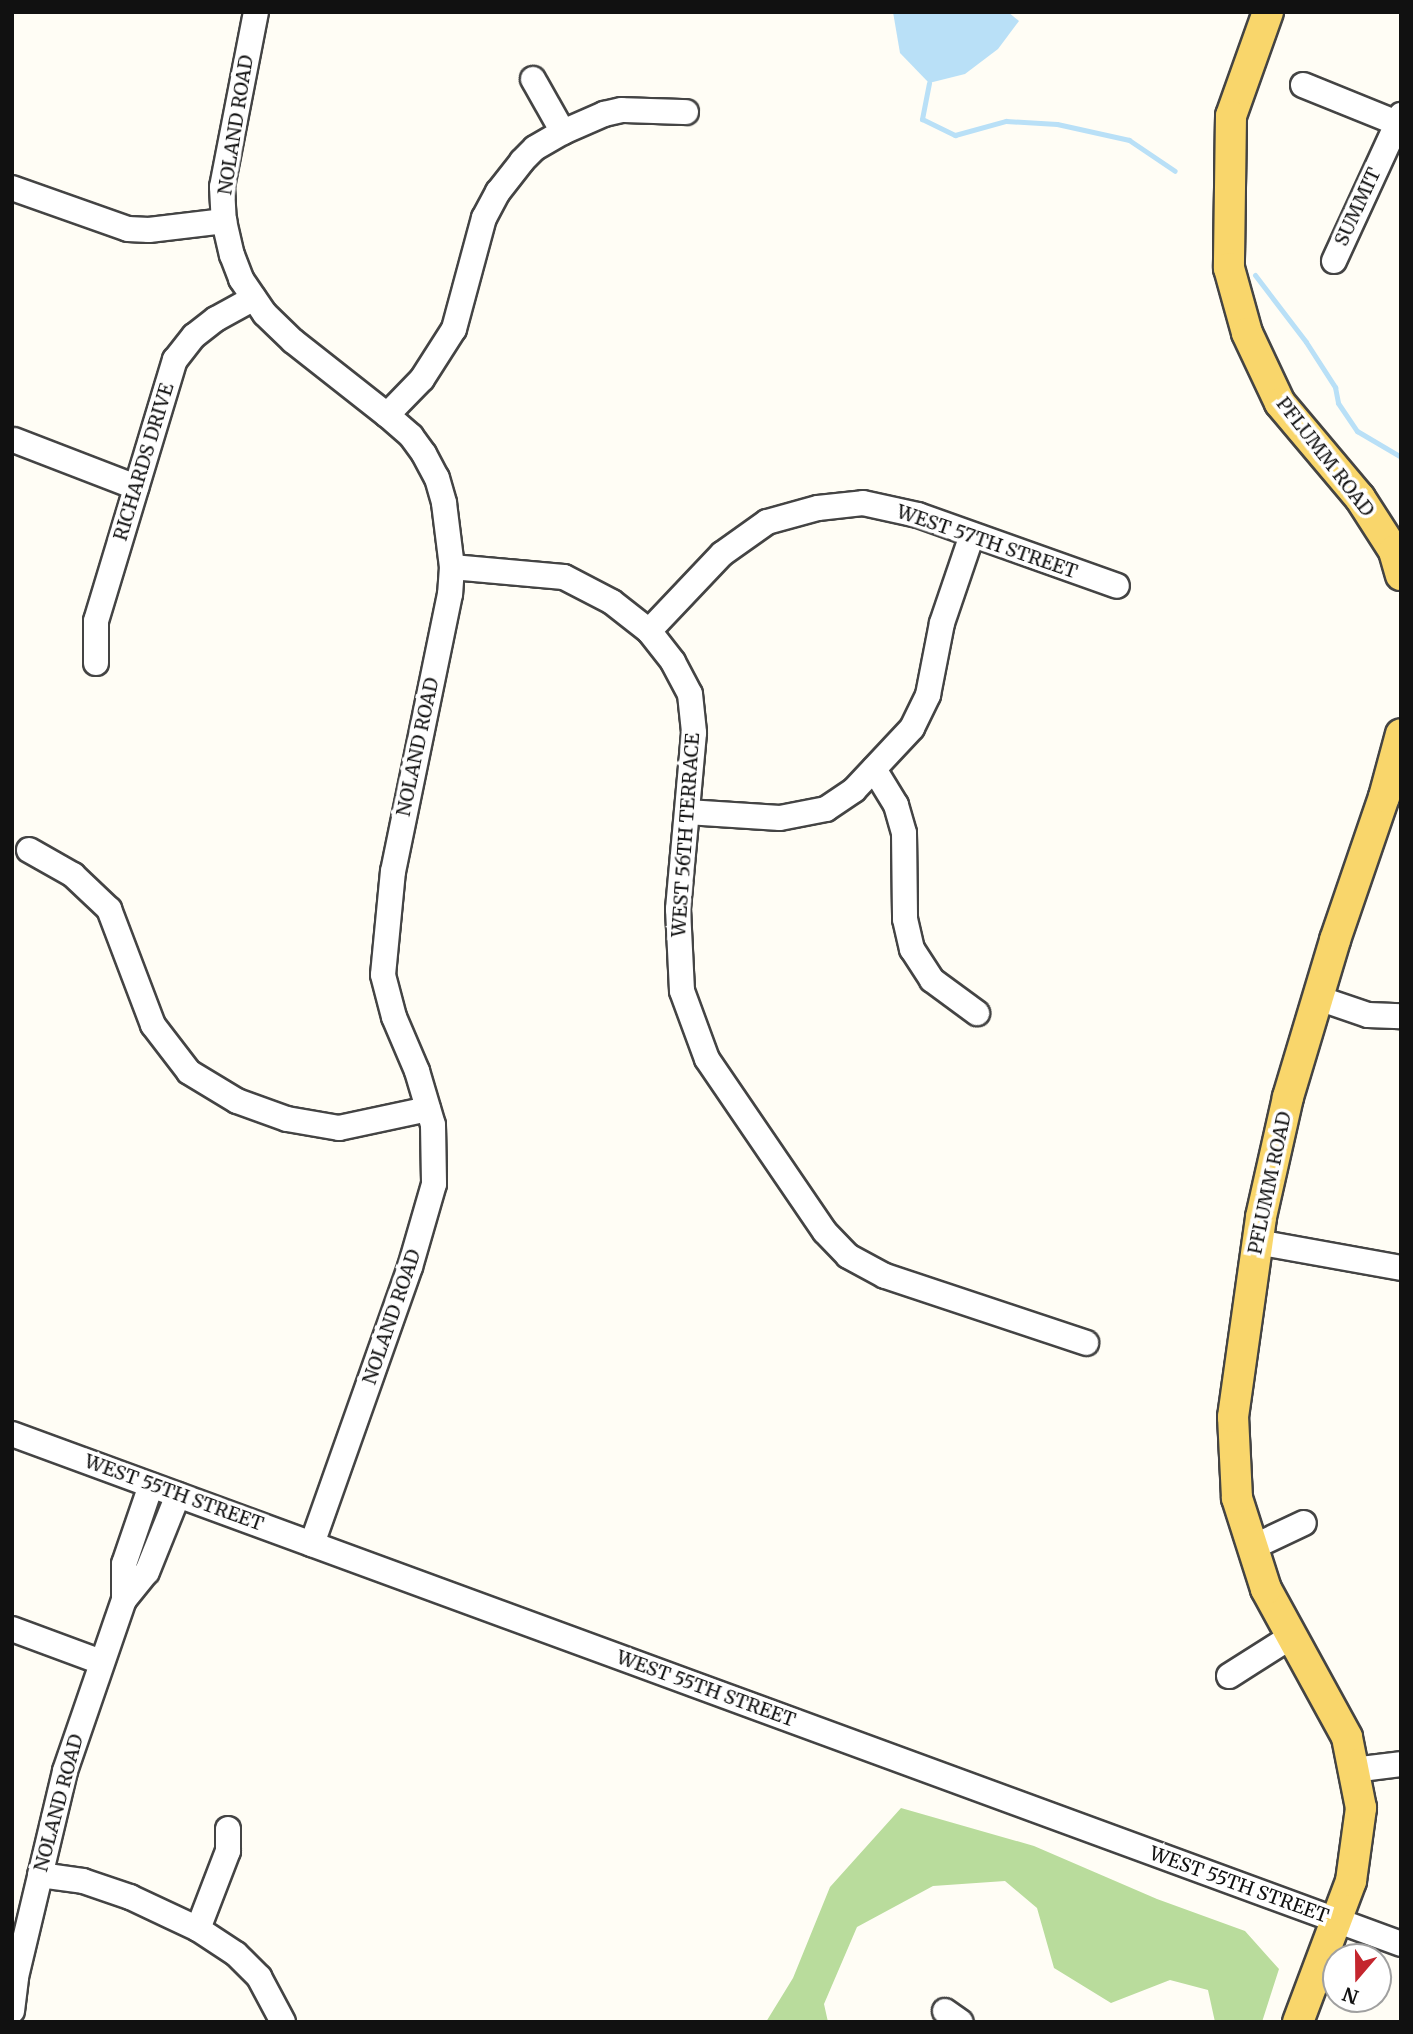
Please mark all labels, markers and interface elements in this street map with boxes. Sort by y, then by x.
street label: NOLAND ROAD [214,53,258,197]
street label: SUMMIT [1330,164,1386,250]
street label: RICHARDS DRIVE [109,381,179,543]
street label: PFLUMM ROAD [1271,393,1379,521]
street label: WEST 57TH STREET [894,500,1080,584]
street label: NOLAND ROAD [392,676,444,818]
street label: WEST 56TH TERRACE [667,732,705,938]
street label: PFLUMM ROAD [1244,1110,1296,1256]
street label: NOLAND ROAD [358,1247,426,1387]
street label: WEST 55TH STREET [81,1450,267,1536]
street label: WEST 55TH STREET [613,1646,799,1732]
street label: NOLAND ROAD [30,1732,88,1874]
street label: WEST 55TH STREET [1146,1842,1332,1928]
north arrow [1322,1943,1392,2013]
text: N [1339,1982,1362,2010]

